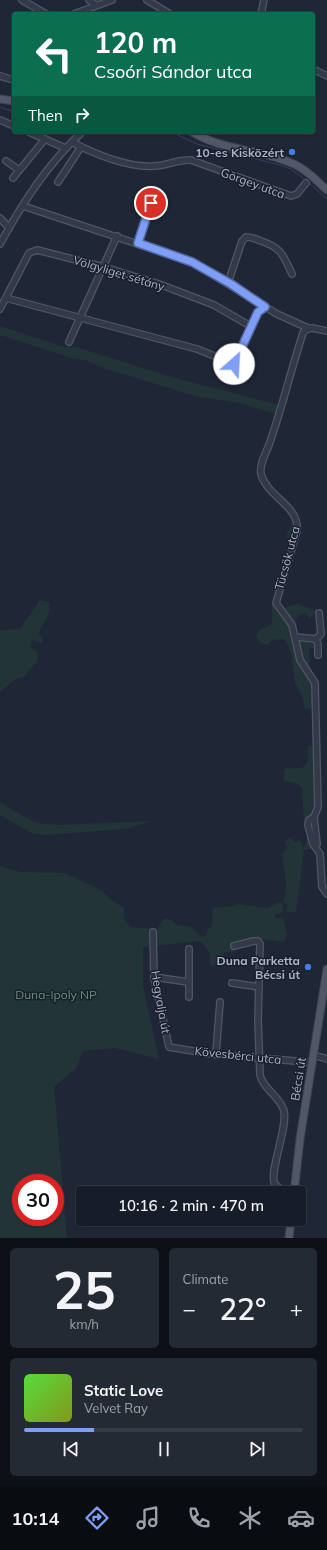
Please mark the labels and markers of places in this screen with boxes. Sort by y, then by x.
place label: 10-es Kisközért [195,145,284,160]
marker: 10-es Kisközért [287,147,297,157]
pin [134,186,168,220]
place label: Duna Parketta Bécsi út [217,953,300,982]
marker: Duna Parketta Bécsi út [303,962,313,972]

